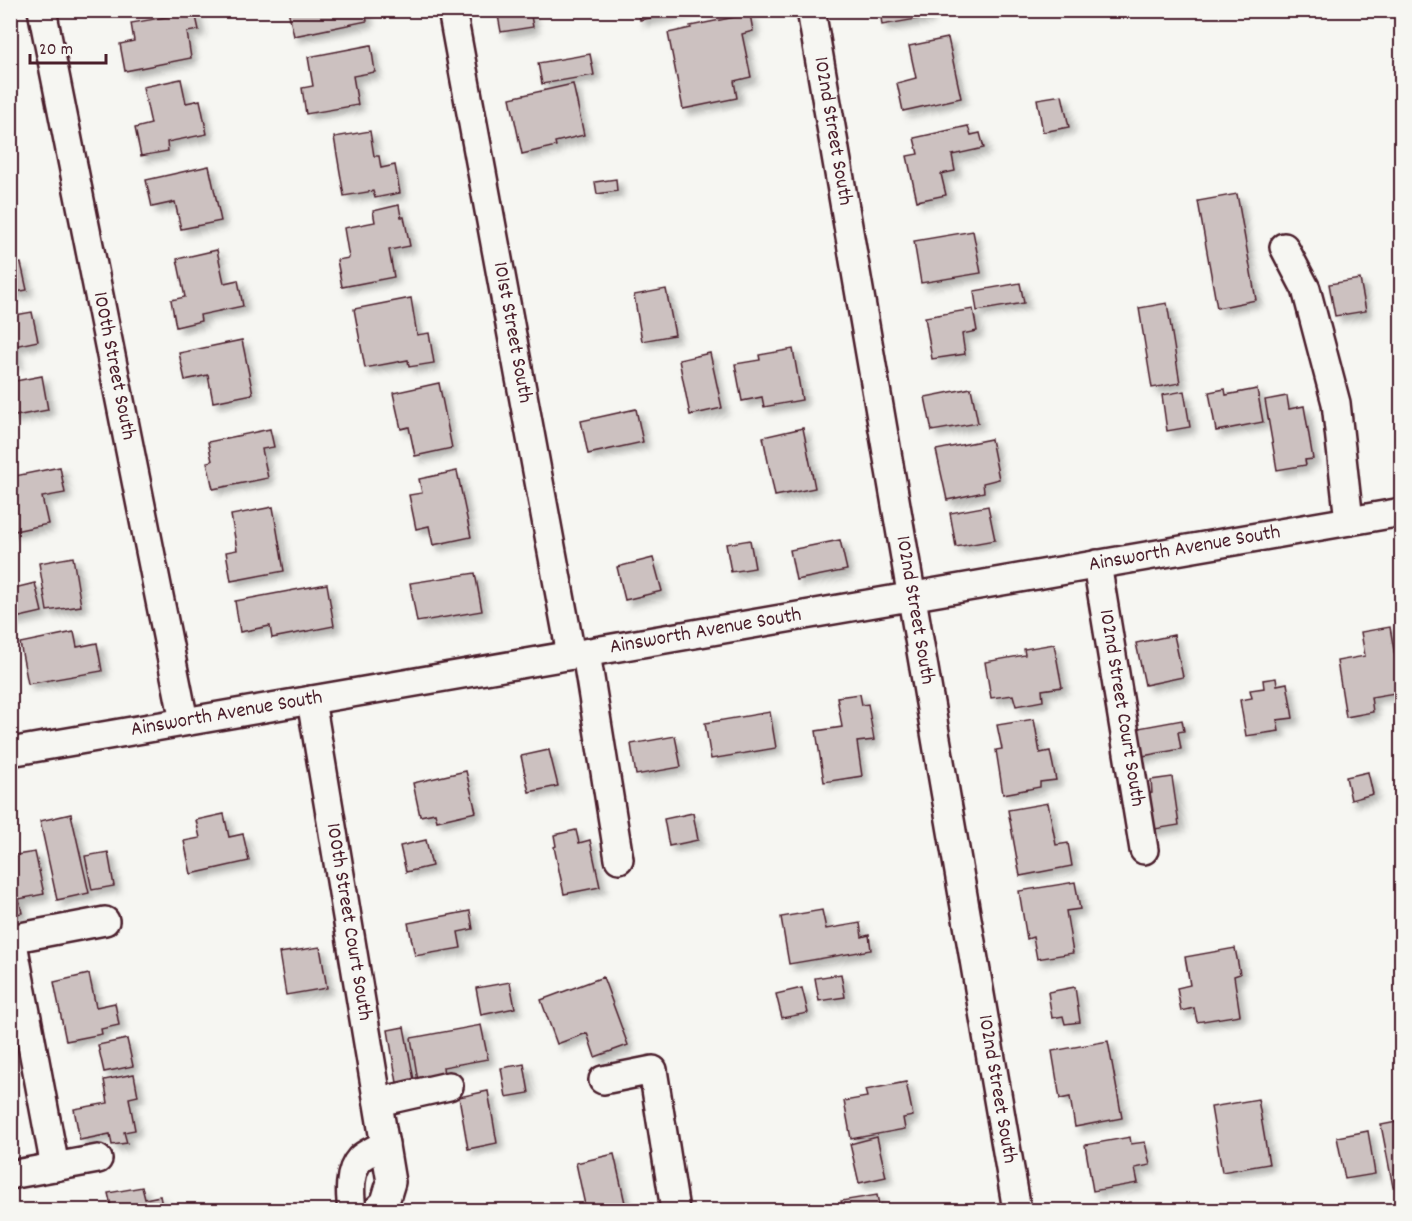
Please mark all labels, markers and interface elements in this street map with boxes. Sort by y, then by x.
scale bar [30,27,106,65]
text: 20 m [39,38,73,63]
street label: 102nd Street South [804,54,859,208]
street label: 101st Street South [484,260,539,406]
street label: 100th Street South [84,289,143,443]
street label: Ainsworth Avenue South [1086,518,1283,581]
street label: 102nd Street South [887,533,942,687]
street label: Ainsworth Avenue South [608,601,804,663]
street label: 102nd Street Court South [1090,607,1152,809]
street label: Ainsworth Avenue South [129,683,325,746]
street label: 100th Street Court South [317,821,379,1023]
street label: 102nd Street South [969,1012,1024,1166]

